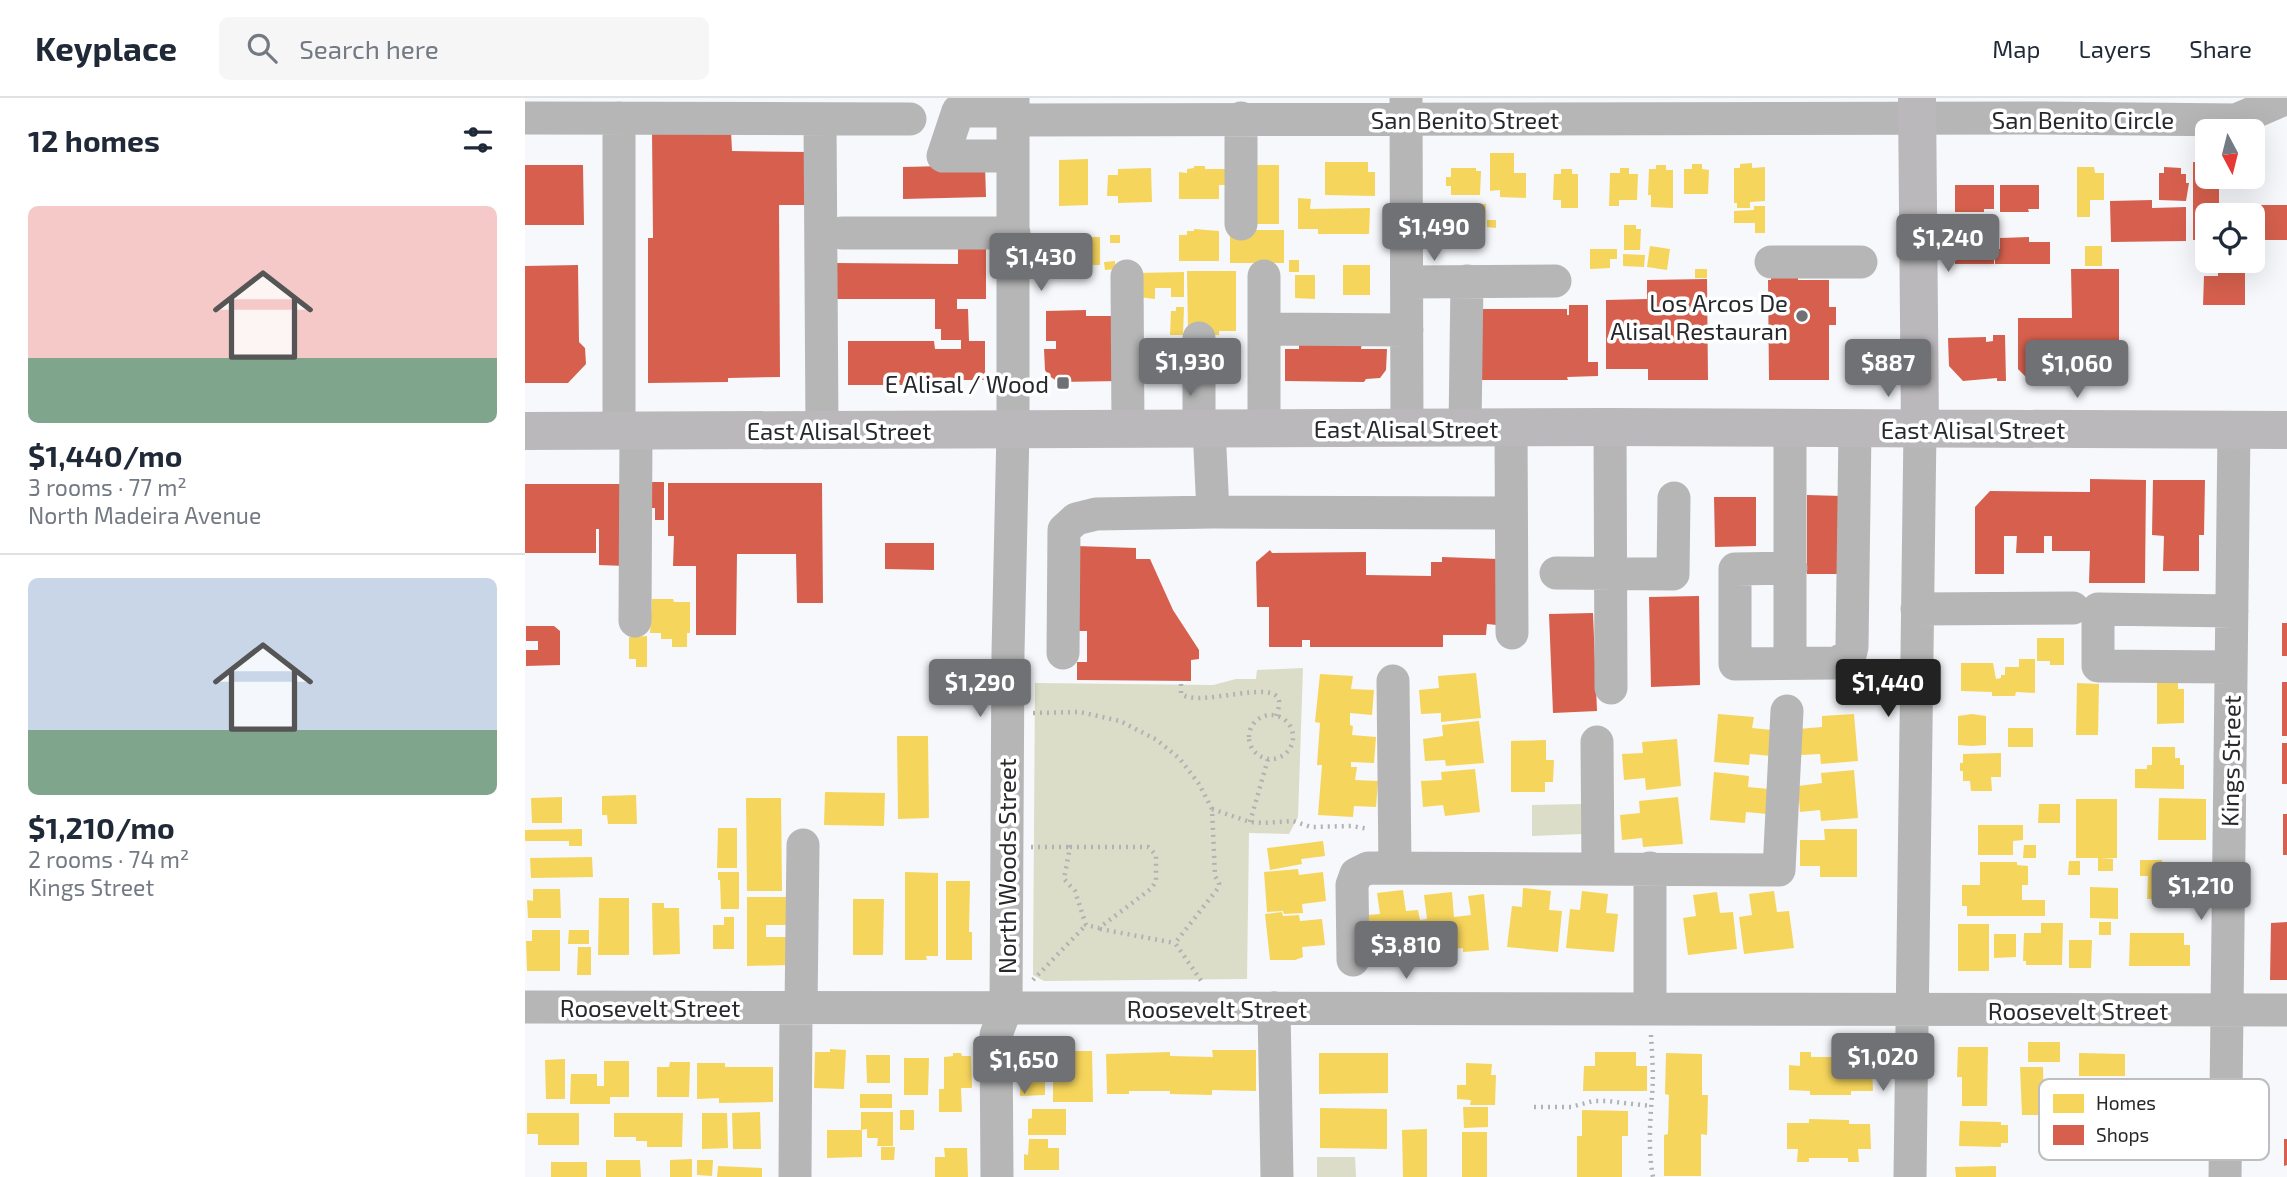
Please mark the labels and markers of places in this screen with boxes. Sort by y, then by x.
pin: $1,490 [1377,204,1491,263]
pin: $1,240 [1891,214,2005,274]
pin: $1,430 [984,234,1098,293]
place label: Los Arcos De Alisal Restauran [1610,288,1788,345]
marker: Los Arcos De Alisal Restauran [1794,308,1810,324]
pin: $1,930 [1133,338,1247,398]
pin: $887 [1847,340,1929,399]
pin: $1,060 [2020,341,2134,400]
place label: E Alisal / Wood [885,369,1049,398]
marker: E Alisal / Wood [1055,375,1071,391]
pin: $1,290 [923,660,1037,719]
pin: $1,440 [1831,660,1945,719]
pin: $1,210 [2144,862,2258,922]
pin: $3,810 [1349,922,1463,981]
pin: $1,020 [1826,1034,1940,1093]
pin: $1,650 [967,1037,1081,1096]

